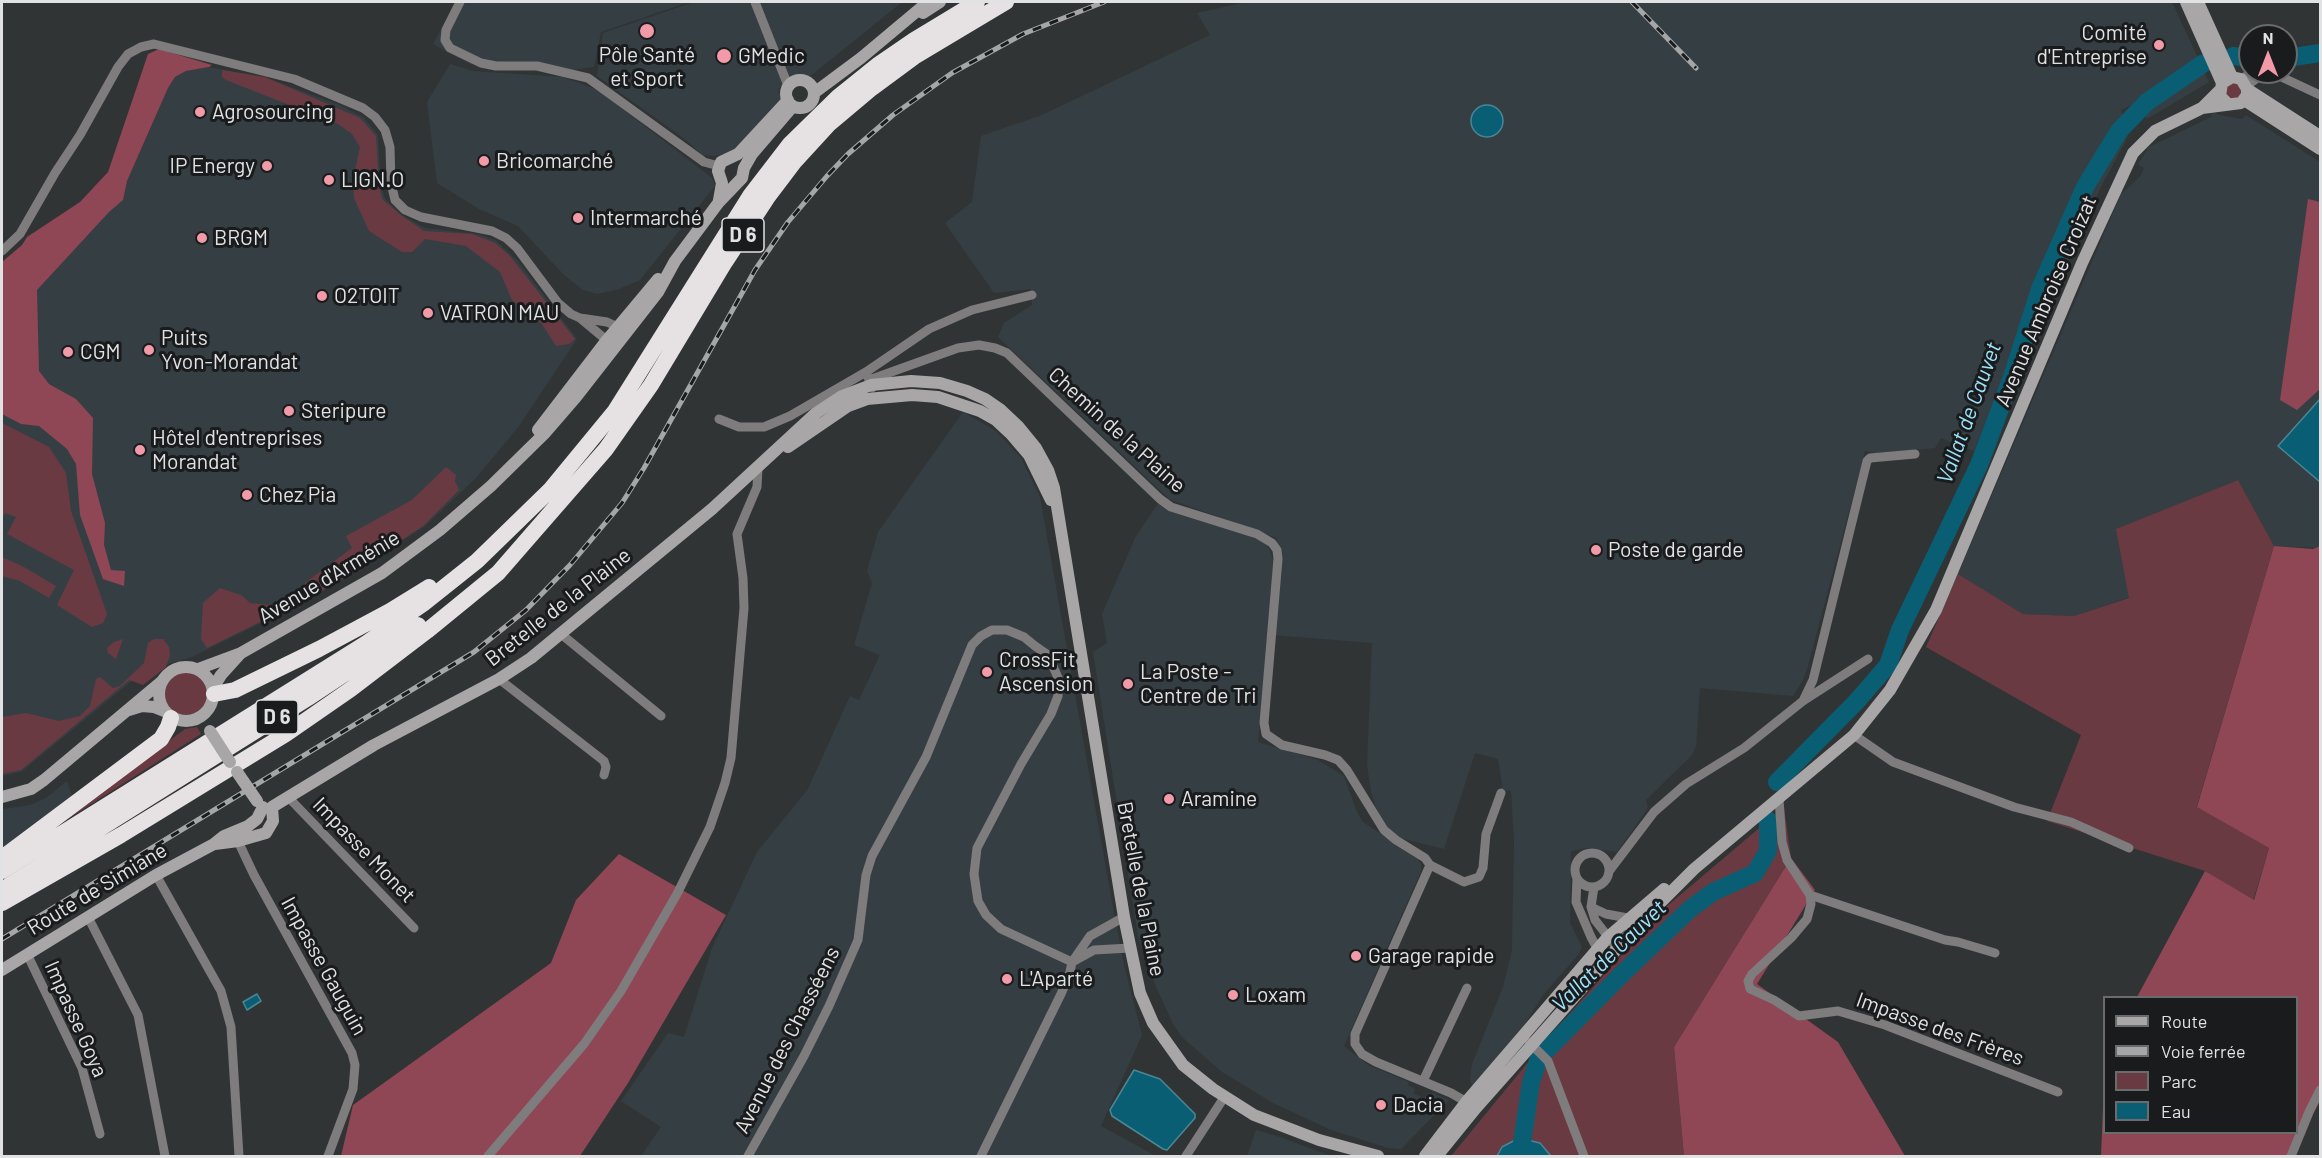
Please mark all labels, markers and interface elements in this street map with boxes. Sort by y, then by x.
place label: Comité d'Entreprise [2036,20,2147,70]
marker: Pôle Santé et Sport [638,22,656,40]
north arrow [2238,24,2298,84]
text: N [2263,28,2273,47]
marker: Comité d'Entreprise [2152,38,2166,52]
place label: Pôle Santé et Sport [599,42,695,92]
place label: GMedic [738,43,805,69]
marker: GMedic [715,47,733,65]
place label: Agrosourcing [212,99,334,125]
marker: Agrosourcing [193,105,207,119]
place label: Bricomarché [496,148,613,174]
place label: IP Energy [170,153,255,179]
marker: Bricomarché [477,154,491,168]
marker: IP Energy [260,159,274,173]
place label: LIGN.O [341,167,404,193]
marker: LIGN.O [322,173,336,187]
street label: Avenue Ambroise Croizat [1990,192,2102,410]
place label: Intermarché [590,205,702,231]
marker: Intermarché [571,211,585,225]
road number: D 6 [722,218,764,252]
place label: BRGM [214,225,268,251]
marker: BRGM [195,231,209,245]
place label: O2TOIT [334,283,400,309]
marker: O2TOIT [315,289,329,303]
place label: VATRON MAU [440,300,559,326]
marker: VATRON MAU [421,306,435,320]
place label: Puits Yvon-Morandat [161,325,298,375]
place label: CGM [80,339,121,365]
water label: Vallat de Cauvet [1931,339,2007,487]
marker: Puits Yvon-Morandat [142,343,156,357]
marker: CGM [61,345,75,359]
street label: Chemin de la Plaine [1043,362,1191,498]
place label: Steripure [301,398,386,424]
marker: Steripure [282,404,296,418]
place label: Hôtel d'entreprises Morandat [152,425,322,475]
marker: Hôtel d'entreprises Morandat [133,443,147,457]
place label: Chez Pia [259,482,336,508]
marker: Chez Pia [240,488,254,502]
street label: Avenue d'Arménie [254,525,404,629]
place label: Poste de garde [1608,537,1743,563]
street label: Bretelle de la Plaine [480,542,636,672]
marker: Poste de garde [1589,543,1603,557]
place label: CrossFit Ascension [999,647,1093,697]
place label: La Poste - Centre de Tri [1140,659,1257,709]
marker: CrossFit Ascension [980,665,994,679]
marker: La Poste - Centre de Tri [1121,677,1135,691]
road number: D 6 [256,700,298,734]
place label: Aramine [1181,786,1257,812]
street label: Impasse Monet [307,792,421,908]
marker: Aramine [1162,792,1176,806]
street label: Bretelle de la Plaine [1112,799,1170,979]
street label: Route de Simiane [23,837,171,941]
street label: Impasse Gauguin [276,892,372,1040]
water label: Vallat de Cauvet [1546,895,1672,1017]
street label: Avenue des Chasséens [729,942,845,1138]
place label: Garage rapide [1368,943,1494,969]
marker: Garage rapide [1349,949,1363,963]
street label: Impasse Goya [39,957,113,1081]
place label: L'Aparté [1019,966,1093,992]
marker: L'Aparté [1000,972,1014,986]
place label: Loxam [1245,982,1306,1008]
street label: Impasse des Frères [1853,987,2027,1071]
marker: Loxam [1226,988,1240,1002]
legend [2103,996,2298,1134]
text: Route [2161,1010,2207,1032]
text: Voie ferrée [2161,1040,2246,1062]
text: Parc [2161,1070,2197,1092]
place label: Dacia [1393,1092,1444,1118]
marker: Dacia [1374,1098,1388,1112]
text: Eau [2161,1100,2191,1122]

